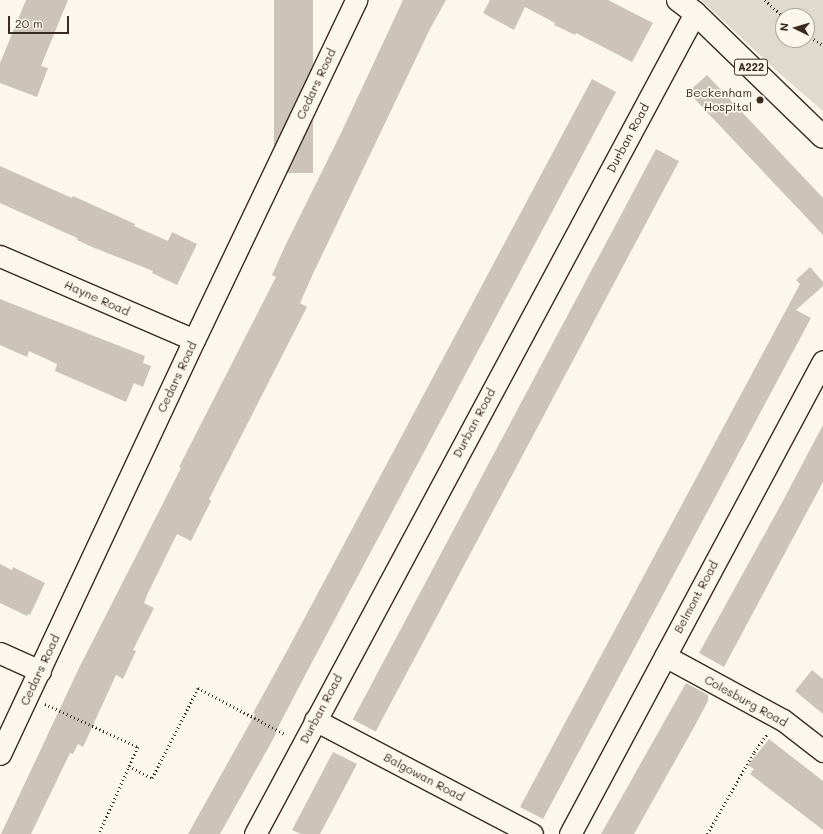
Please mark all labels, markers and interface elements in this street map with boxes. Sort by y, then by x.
scale bar [10,8,71,34]
north arrow [775,8,815,48]
text: 20 m [15,15,43,31]
text: N [776,22,791,32]
street label: Cedars Road [293,46,339,122]
road number: A222 [733,58,769,76]
place label: Beckenham Hospital [686,86,752,114]
marker: Beckenham Hospital [755,95,765,105]
street label: Durban Road [604,101,652,175]
street label: Hayne Road [62,277,132,319]
street label: Cedars Road [154,339,200,415]
street label: Durban Road [450,386,498,460]
street label: Belmont Road [671,558,721,636]
street label: Cedars Road [17,632,63,708]
street label: Durban Road [297,672,345,746]
street label: Colesburg Road [702,672,790,730]
street label: Balgowan Road [381,750,467,804]

